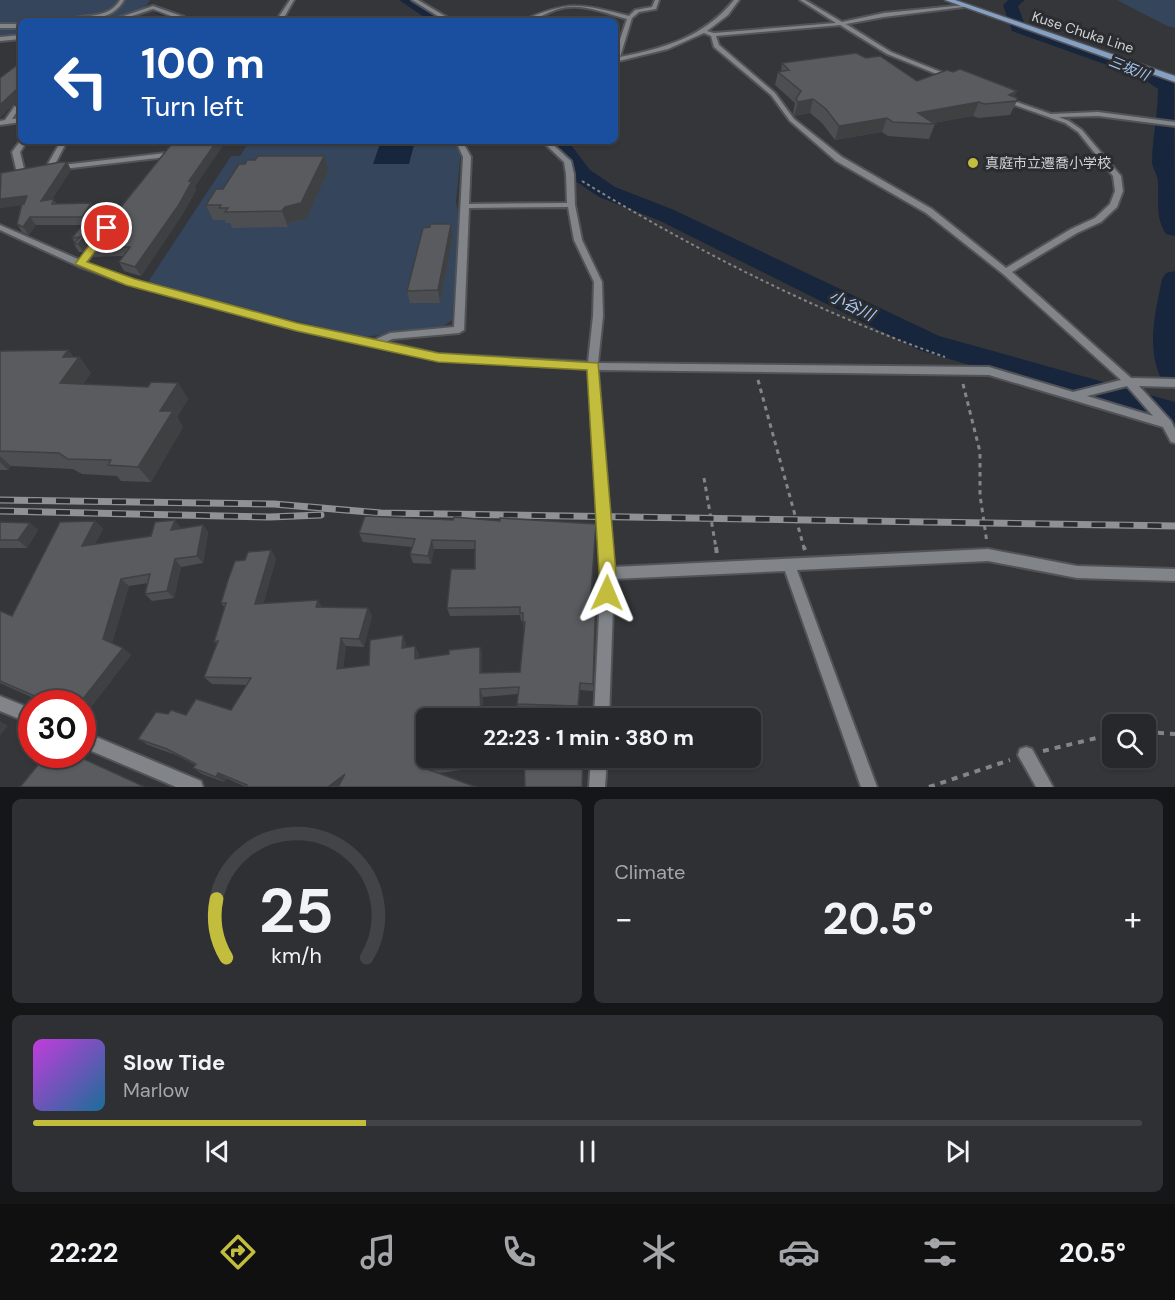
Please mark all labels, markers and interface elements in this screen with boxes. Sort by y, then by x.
street label: Kuse Chuka Line [1030,7,1136,57]
text: 100 m [141,36,265,91]
icon: left [42,42,120,120]
water label: 三坂川 [1106,52,1154,85]
text: Turn left [141,89,244,124]
place label: 真庭市立遷喬小学校 [985,154,1111,172]
marker: 真庭市立遷喬小学校 [966,156,980,170]
pin [81,202,132,253]
icon: arrive [90,211,123,244]
water label: 小谷川 [826,285,880,326]
position arrow [575,561,639,625]
speed limit sign: 30 [18,690,96,768]
map controls [1102,714,1156,768]
button: search [1102,714,1156,768]
text: 22:23 · 1 min · 380 m [483,723,694,752]
text: Climate [615,859,685,885]
text: 25 [259,870,334,951]
text: 20.5° [823,889,934,948]
text: − [615,897,633,940]
text: + [1124,897,1142,940]
text: km/h [271,942,322,970]
text: Slow Tide [123,1048,225,1077]
text: Marlow [123,1077,189,1103]
icon: previous [201,1135,234,1168]
icon: pause [571,1135,604,1168]
icon: next [941,1135,974,1168]
icon: directions [217,1231,259,1273]
icon: music [357,1231,399,1273]
icon: phone [498,1231,540,1273]
icon: climate [638,1231,680,1273]
icon: car [778,1231,820,1273]
icon: filters [919,1231,961,1273]
text: 22:22 [49,1235,118,1270]
text: 20.5° [1059,1235,1126,1270]

